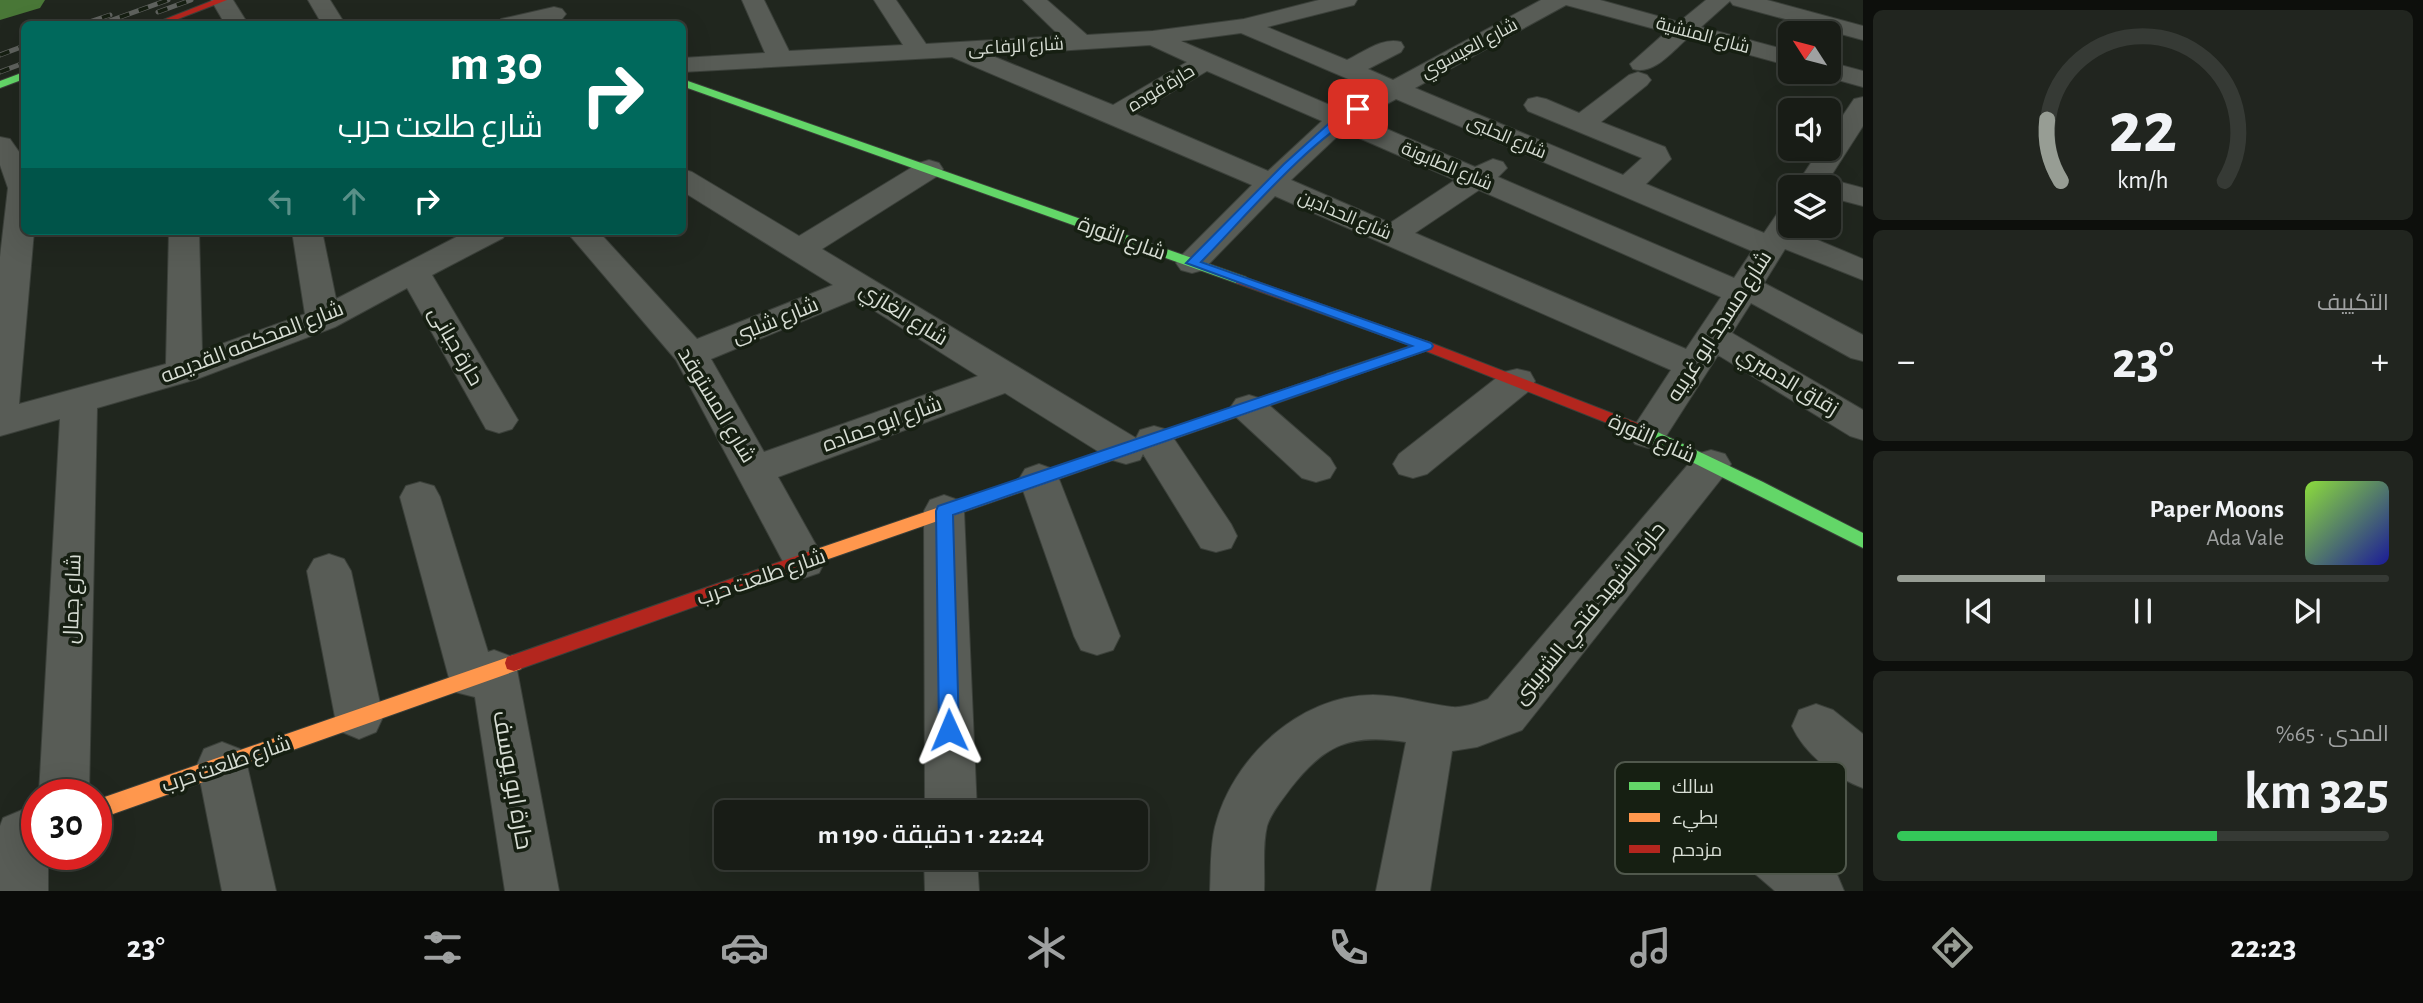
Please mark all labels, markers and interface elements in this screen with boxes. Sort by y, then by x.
street label: شارع المنشية [1653,14,1752,59]
street label: شارع العيسوي [1418,15,1523,85]
north arrow [1778,21,1841,84]
map controls [1778,21,1841,238]
street label: شارع الرفاعى [968,35,1064,60]
text: 30 m [449,40,543,89]
icon: right [567,49,658,140]
street label: حارة فوده [1125,62,1198,117]
pin [1328,79,1388,139]
icon: arrive [1339,90,1377,128]
text: 22 [2109,94,2177,167]
button: sound [1778,98,1841,161]
text: شارع طلعت حرب [338,111,543,143]
street label: شارع الحلبى [1464,112,1549,164]
street label: شارع الطابونة [1398,139,1495,196]
text: km/h [2117,168,2169,193]
button: layers [1778,175,1841,238]
icon: left [262,182,300,220]
icon: ahead [335,182,373,220]
icon: right [408,182,446,220]
street label: شارع الحدادين [1295,187,1394,245]
street label: شارع الثورة [1074,213,1168,267]
street label: شارع مسجد ابو غريبه [1663,247,1778,407]
street label: شارع الغازي [853,279,951,354]
text: التكييف [2317,292,2389,315]
street label: شارع شلبى [729,294,823,350]
street label: شارع المحكمه القديمه [158,298,348,390]
street label: حارة جبانى [423,303,486,390]
text: 23° [2112,335,2174,387]
street label: زقاق الدميري [1731,343,1842,424]
text: − [1897,343,1915,381]
text: + [2371,343,2389,381]
street label: شارع المستوقد [671,344,759,468]
street label: شارع ابو حماده [820,393,946,459]
street label: شارع الثورة [1604,410,1698,469]
text: Paper Moons [2149,496,2284,522]
street label: حارة الشهيد فتحي الشربينى [1510,518,1673,711]
text: Ada Vale [2206,527,2284,550]
street label: شارع طلعت حرب [694,546,829,612]
street label: شارع جمال [60,554,88,645]
icon: previous [1960,592,1998,630]
icon: pause [2124,592,2162,630]
icon: next [2288,592,2326,630]
position arrow [912,693,986,767]
street label: حارة ابو يوسف [488,709,536,852]
text: المدى · 65% [2276,723,2389,746]
street label: شارع طلعت حرب [159,733,294,799]
legend [1615,762,1846,874]
text: 325 km [2244,766,2389,818]
text: سالك [1672,778,1714,797]
speed limit sign: 30 [21,779,112,870]
text: بطيء [1672,809,1718,832]
text: 22:24 · 1 دقيقة · 190 m [818,822,1044,848]
text: مزدحم [1672,841,1722,863]
icon: filters [418,923,467,972]
icon: car [720,923,769,972]
icon: climate [1022,923,1071,972]
icon: phone [1324,923,1373,972]
icon: music [1626,923,1675,972]
icon: directions [1928,923,1977,972]
text: 23° [127,931,165,963]
text: 22:23 [2230,931,2296,963]

